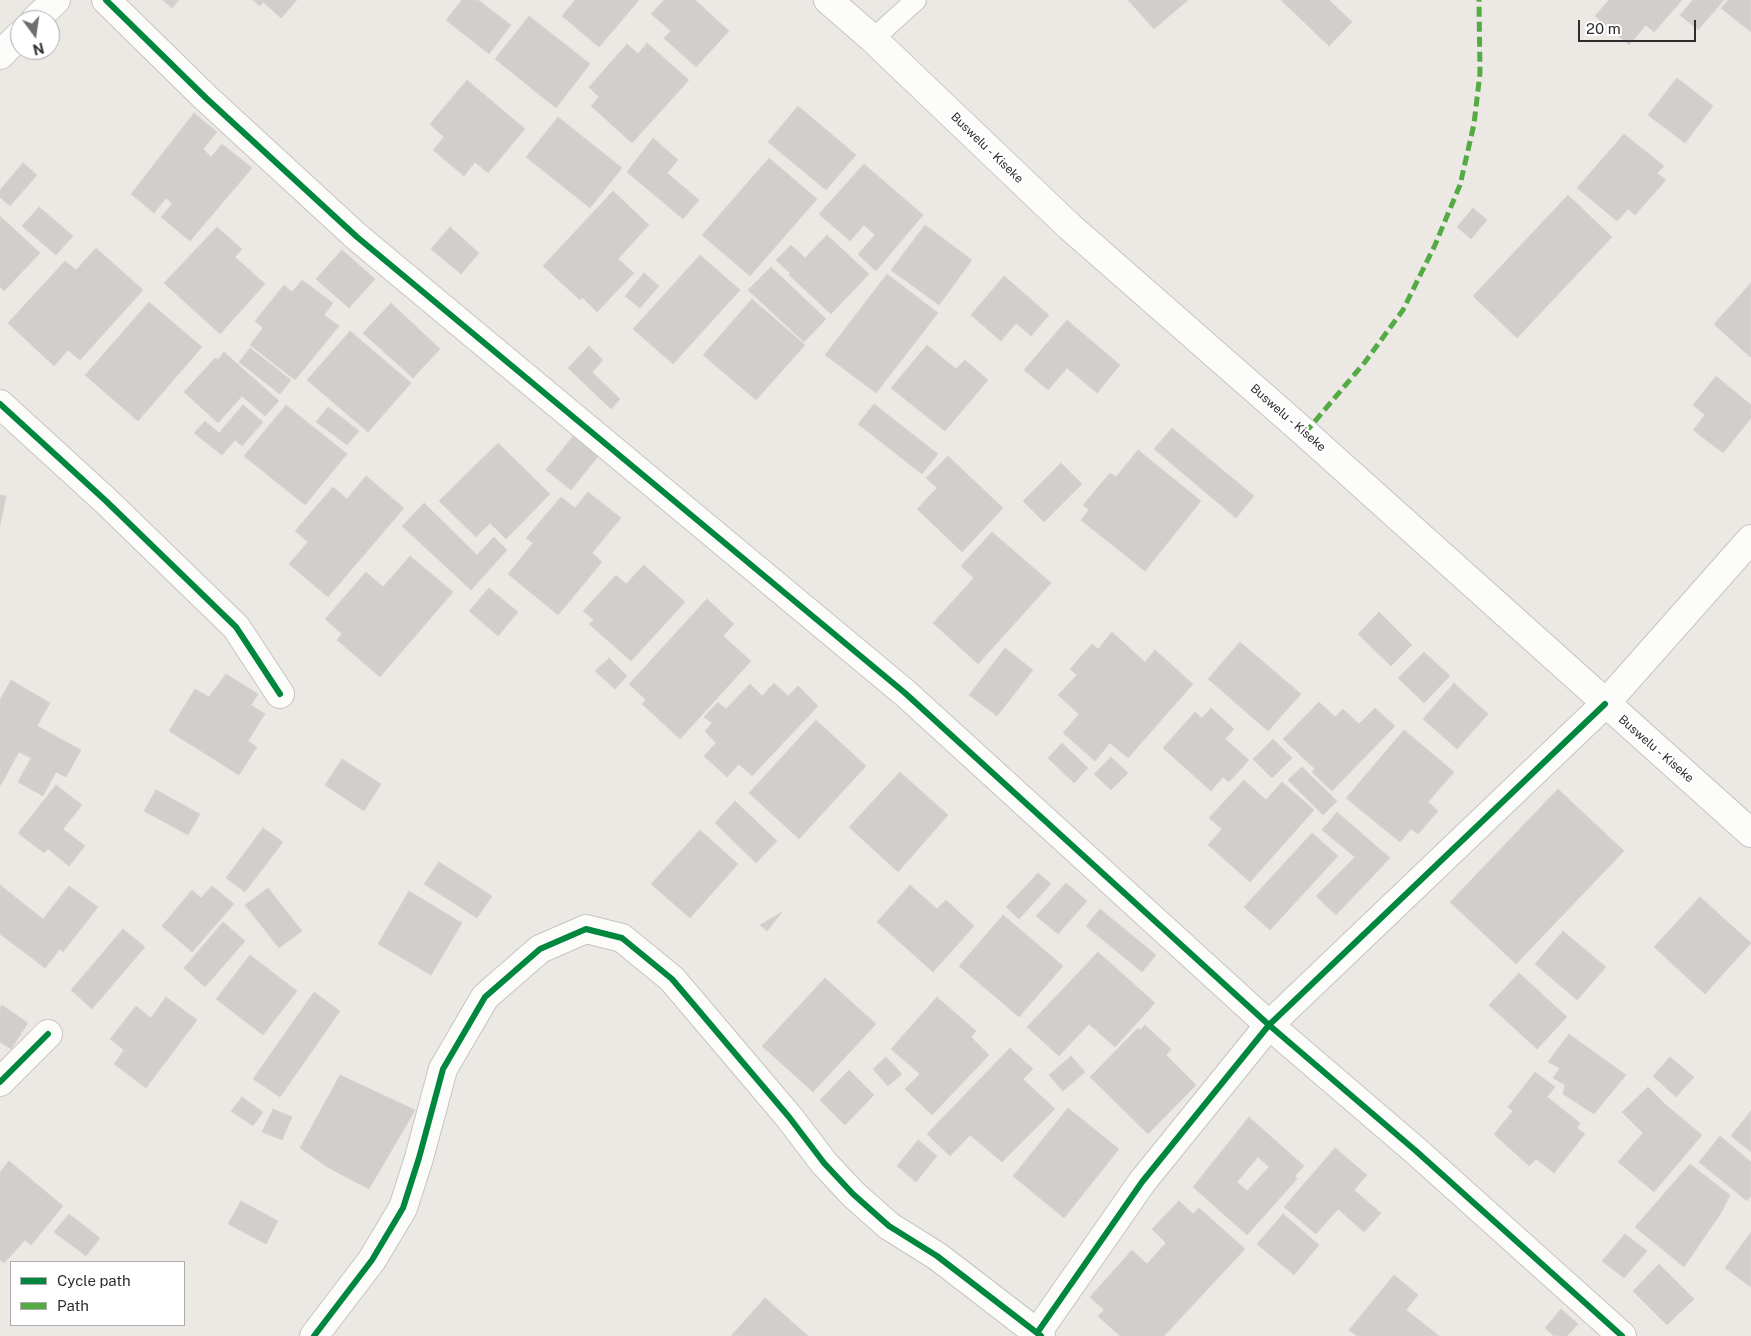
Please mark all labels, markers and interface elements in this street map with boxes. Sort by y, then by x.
north arrow [10,10,60,60]
scale bar [1581,10,1698,42]
text: 20 m [1586,20,1621,37]
text: N [31,39,46,58]
street label: Buswelu - Kiseke [948,110,1026,186]
street label: Buswelu - Kiseke [1247,381,1329,455]
street label: Buswelu - Kiseke [1615,712,1697,786]
legend [10,1261,185,1326]
text: Cycle path [57,1272,131,1289]
text: Path [57,1297,89,1314]

